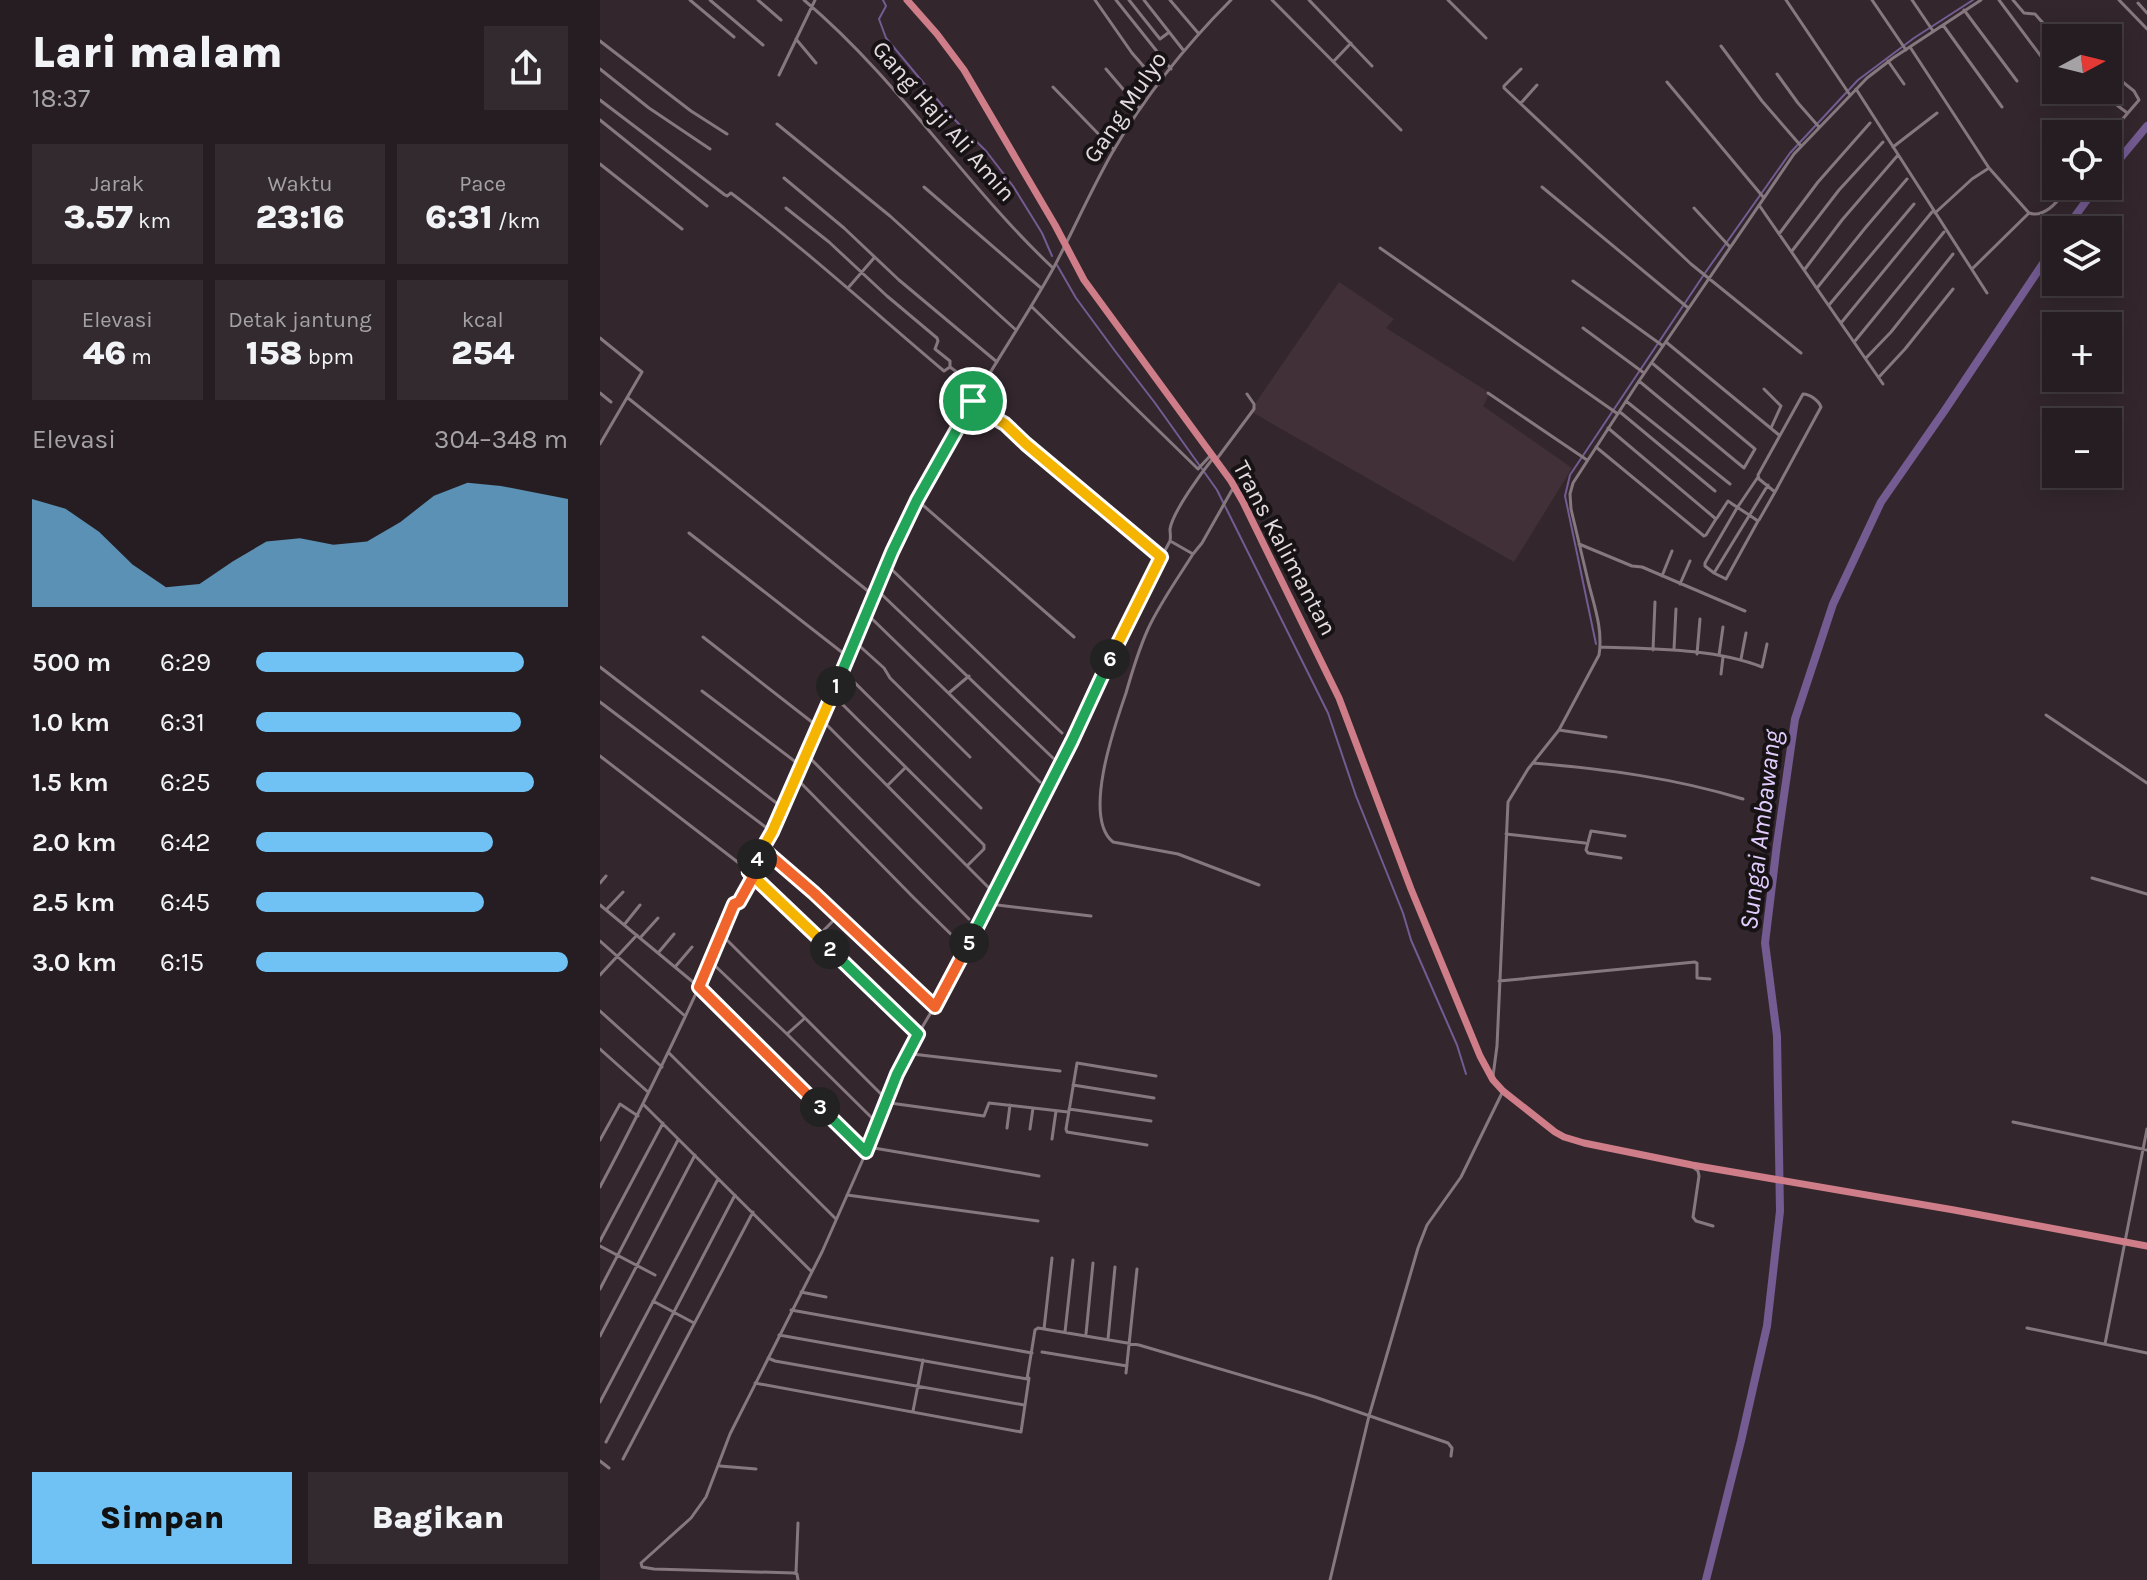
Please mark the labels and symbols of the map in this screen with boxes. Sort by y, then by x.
north arrow [2042,24,2122,104]
street label: Gang Haji Ali Amin [867,35,1021,207]
street label: Gang Mulyo [1078,46,1172,168]
pin [939,367,1007,435]
street label: Trans Kalimantan [1227,456,1343,640]
pin: 6 [1090,639,1130,679]
pin: 1 [816,666,856,706]
water label: Sungai Ambawang [1733,727,1788,932]
pin: 4 [737,839,777,879]
pin: 5 [949,923,989,963]
pin: 2 [810,929,850,969]
pin: 3 [800,1087,840,1127]

